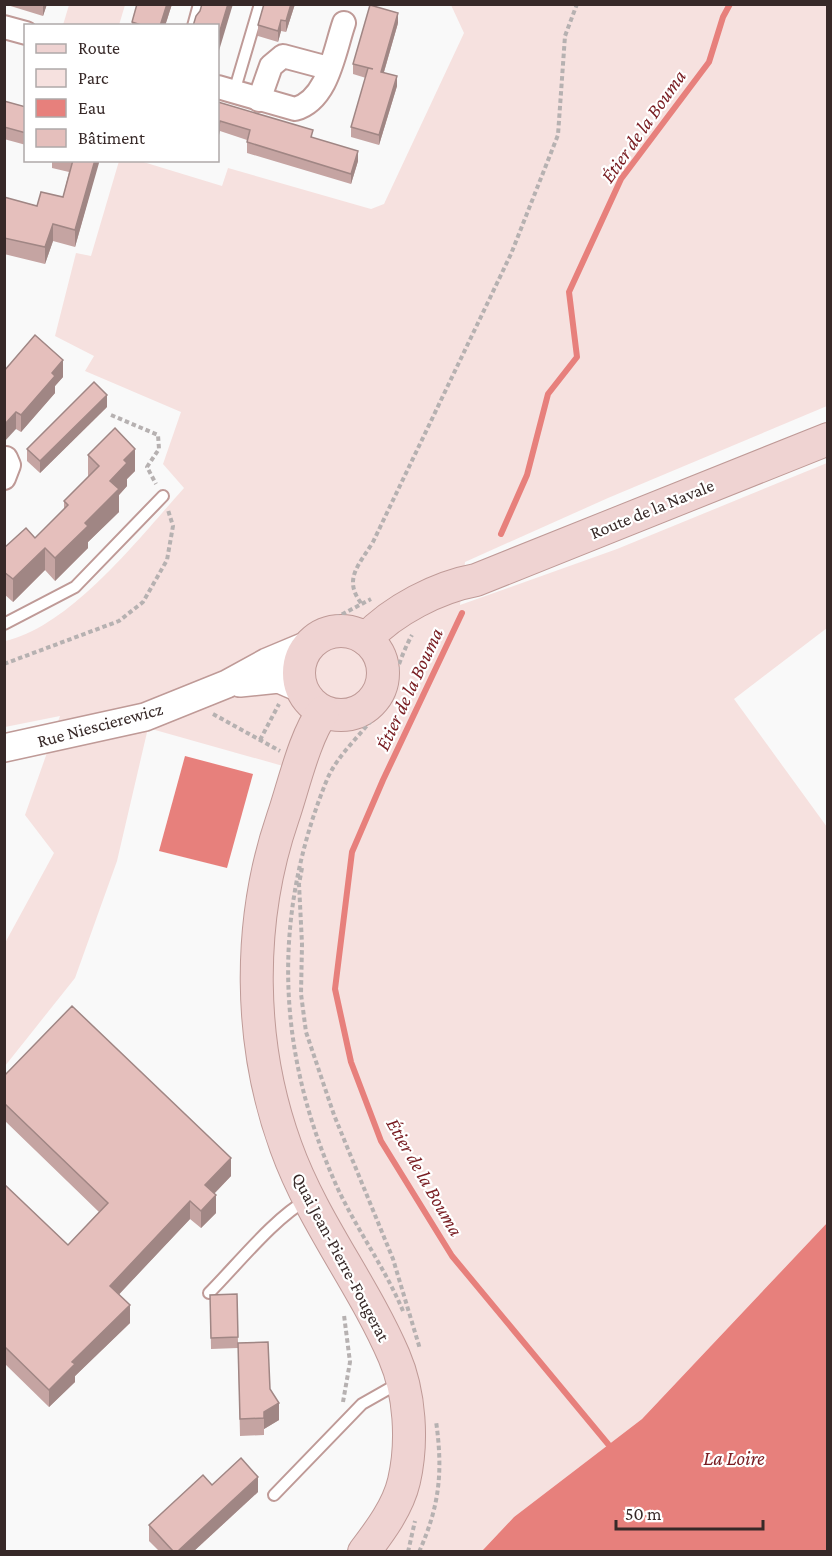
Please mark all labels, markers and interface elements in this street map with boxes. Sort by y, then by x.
legend [24,24,219,162]
text: Route [78,38,120,58]
water label: Étier de la Bouma [596,65,690,187]
text: Parc [78,68,109,88]
text: Eau [78,98,106,118]
text: Bâtiment [78,128,146,148]
street label: Route de la Navale [587,475,717,543]
water label: Étier de la Bouma [371,624,447,754]
street label: Rue Niescierewicz [35,699,165,751]
water label: Étier de la Bouma [382,1114,468,1240]
street label: Quai Jean-Pierre-Fougerat [288,1169,395,1346]
water label: La Loire [703,1447,765,1469]
scale bar [616,1493,763,1531]
text: 50 m [625,1504,662,1524]

